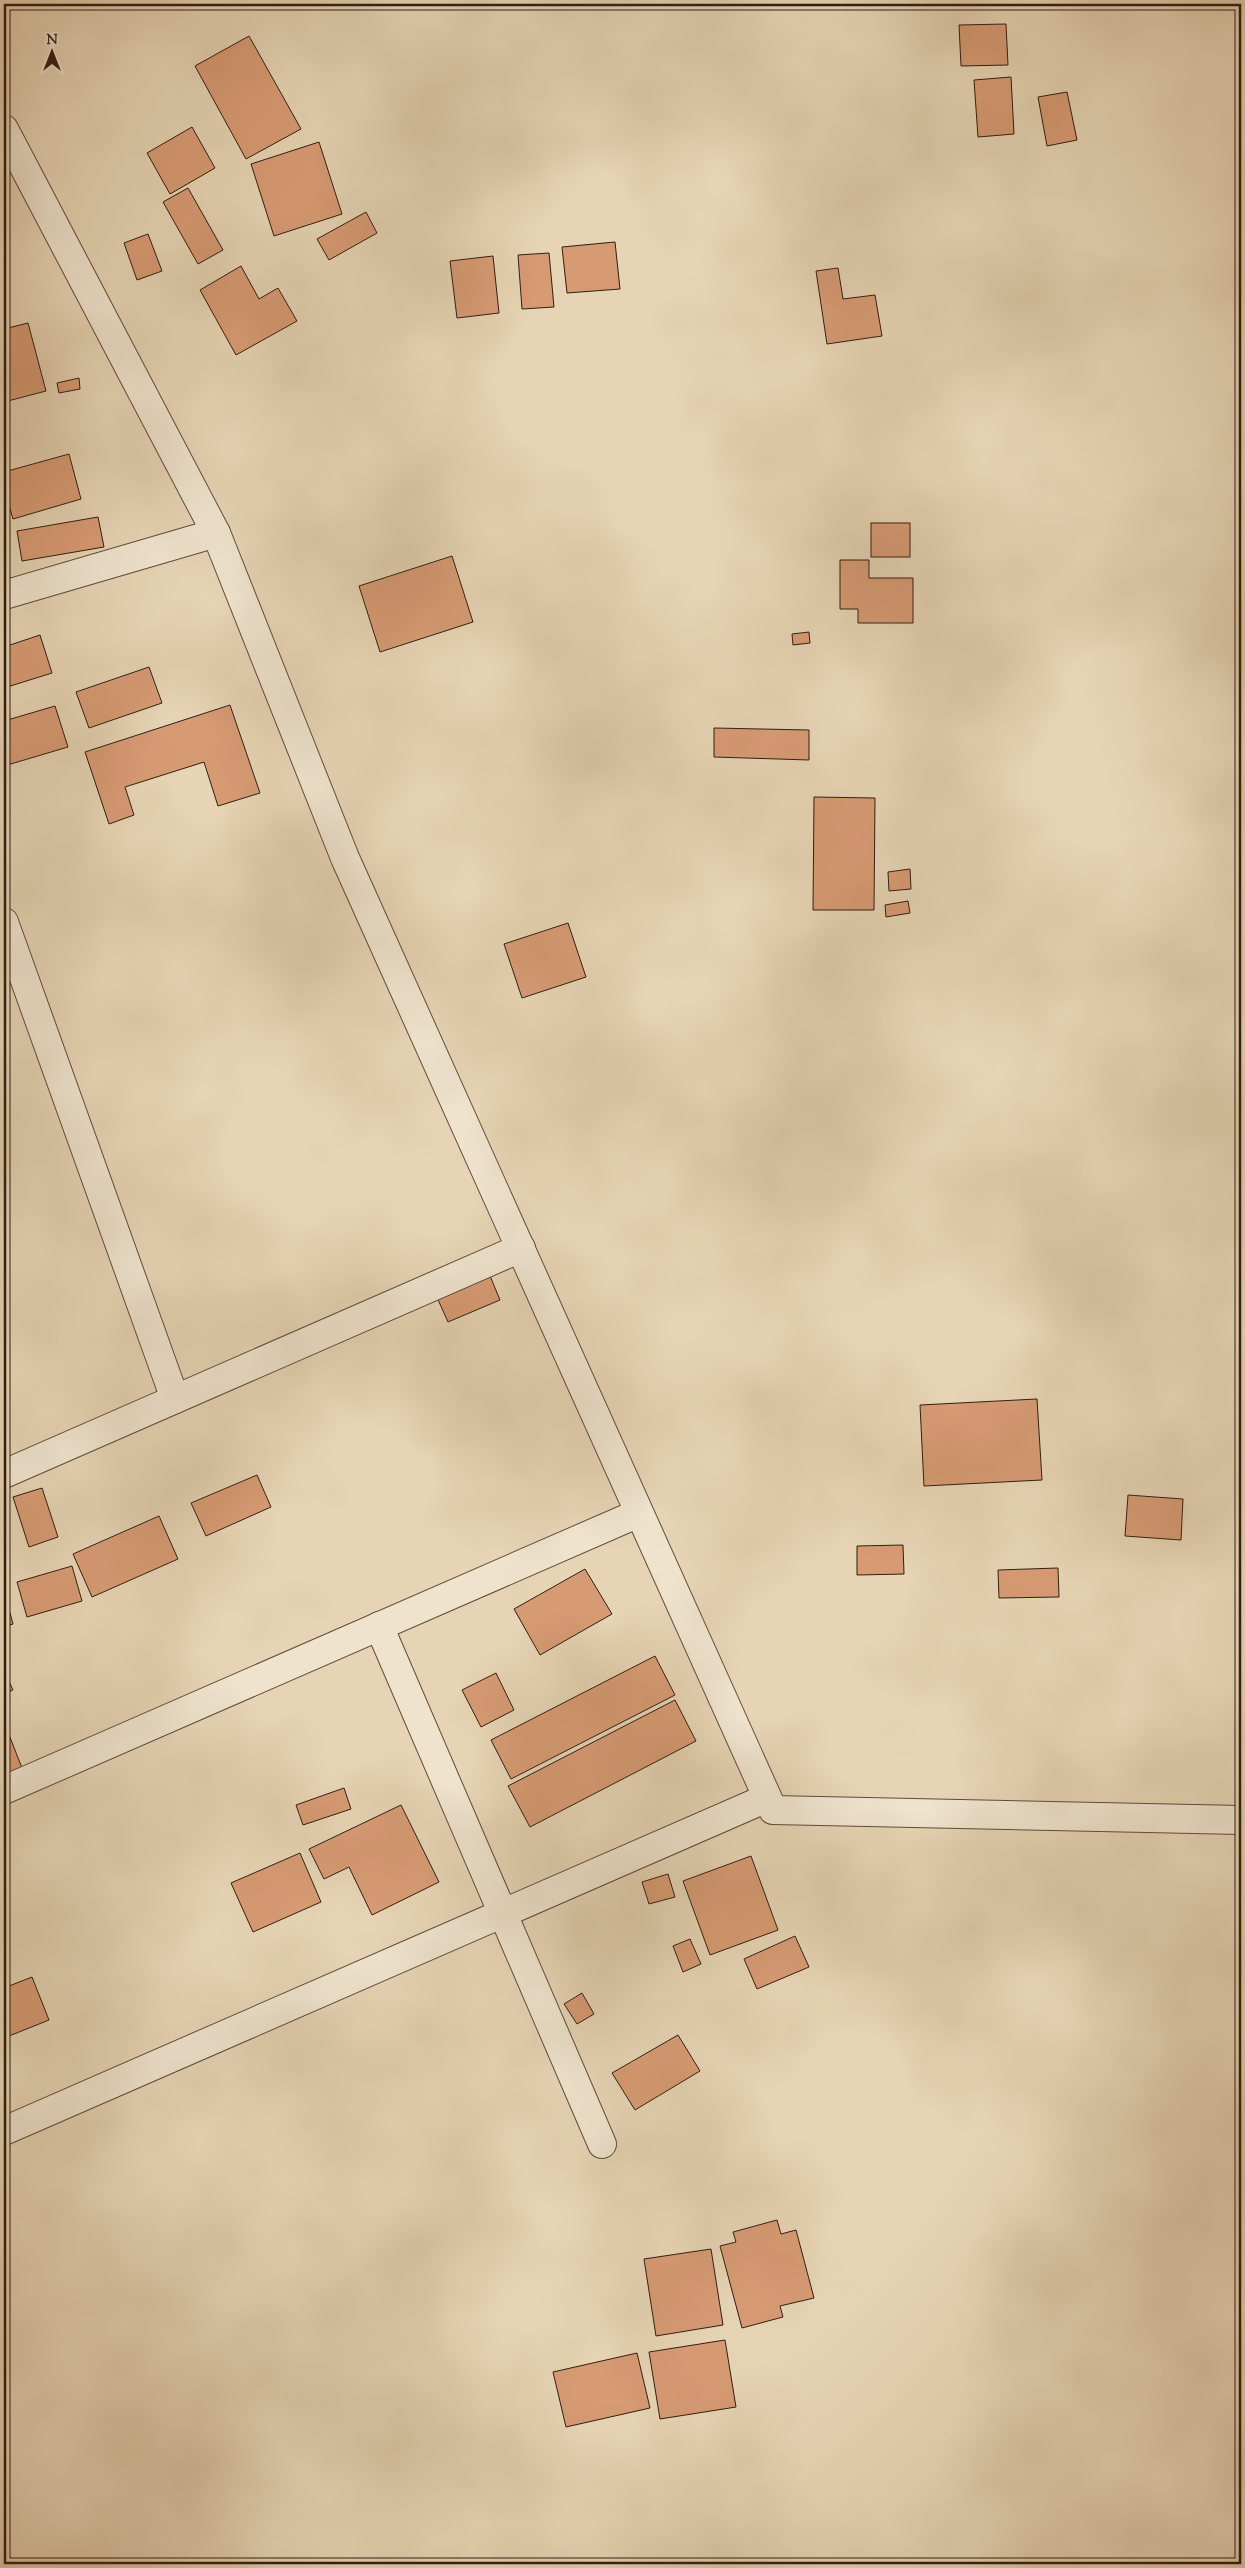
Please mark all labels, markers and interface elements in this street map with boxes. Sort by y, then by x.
north arrow [28,28,78,78]
text: N [46,31,58,51]

